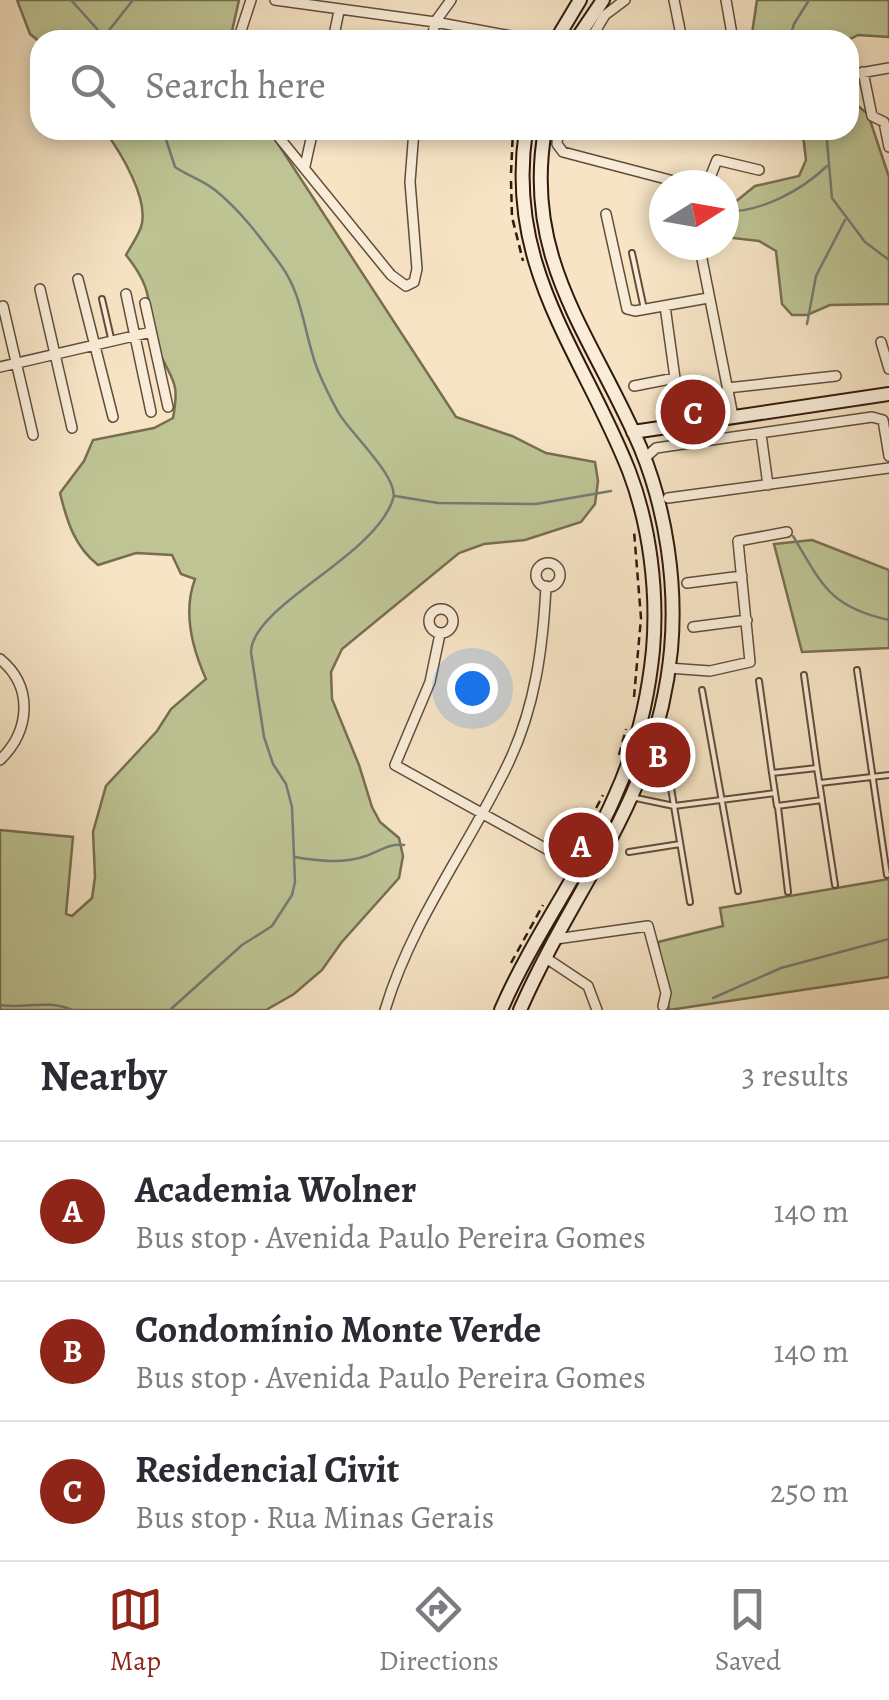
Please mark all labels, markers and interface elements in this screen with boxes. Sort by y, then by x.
search box [30,30,859,140]
icon: search [65,58,120,113]
text: Search here [145,59,326,111]
north arrow [649,170,739,260]
pin: C [660,374,726,450]
your location [447,663,498,714]
pin: B [626,718,690,792]
pin: A [548,808,614,882]
text: Nearby [40,1047,167,1104]
text: 3 results [742,1053,849,1097]
text: Academia Wolner [135,1163,416,1215]
text: A [62,1189,83,1233]
text: 140 m [774,1189,849,1233]
text: Bus stop · Avenida Paulo Pereira Gomes [135,1215,646,1259]
text: Condomínio Monte Verde [135,1303,541,1355]
text: B [62,1329,83,1373]
text: 140 m [774,1329,849,1373]
text: Bus stop · Avenida Paulo Pereira Gomes [135,1355,646,1399]
text: Residencial Civit [135,1443,399,1495]
text: C [63,1469,82,1513]
text: 250 m [770,1469,849,1513]
text: Bus stop · Rua Minas Gerais [135,1495,494,1539]
tab: Map [108,1582,163,1680]
tab: Directions [379,1582,499,1680]
tab: Saved [715,1582,781,1680]

